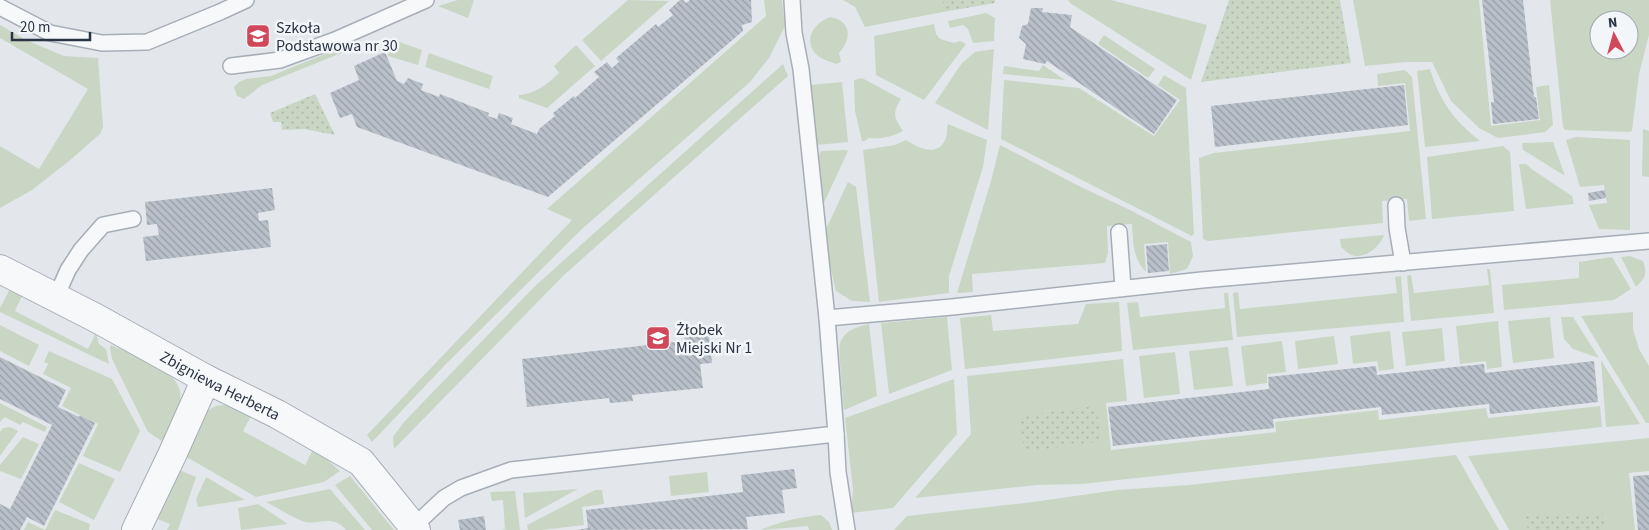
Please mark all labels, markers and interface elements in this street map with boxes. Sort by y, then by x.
scale bar [12,10,90,42]
north arrow [1589,10,1639,60]
text: N [1607,13,1618,33]
text: 20 m [20,17,50,38]
place label: Szkoła Podstawowa nr 30 [276,17,398,57]
school or university icon: Szkoła Podstawowa nr 30 [245,23,271,49]
place label: Żłobek Miejski Nr 1 [676,319,752,359]
school or university icon: Żłobek Miejski Nr 1 [645,325,671,351]
street label: Zbigniewa Herberta [156,346,284,426]

